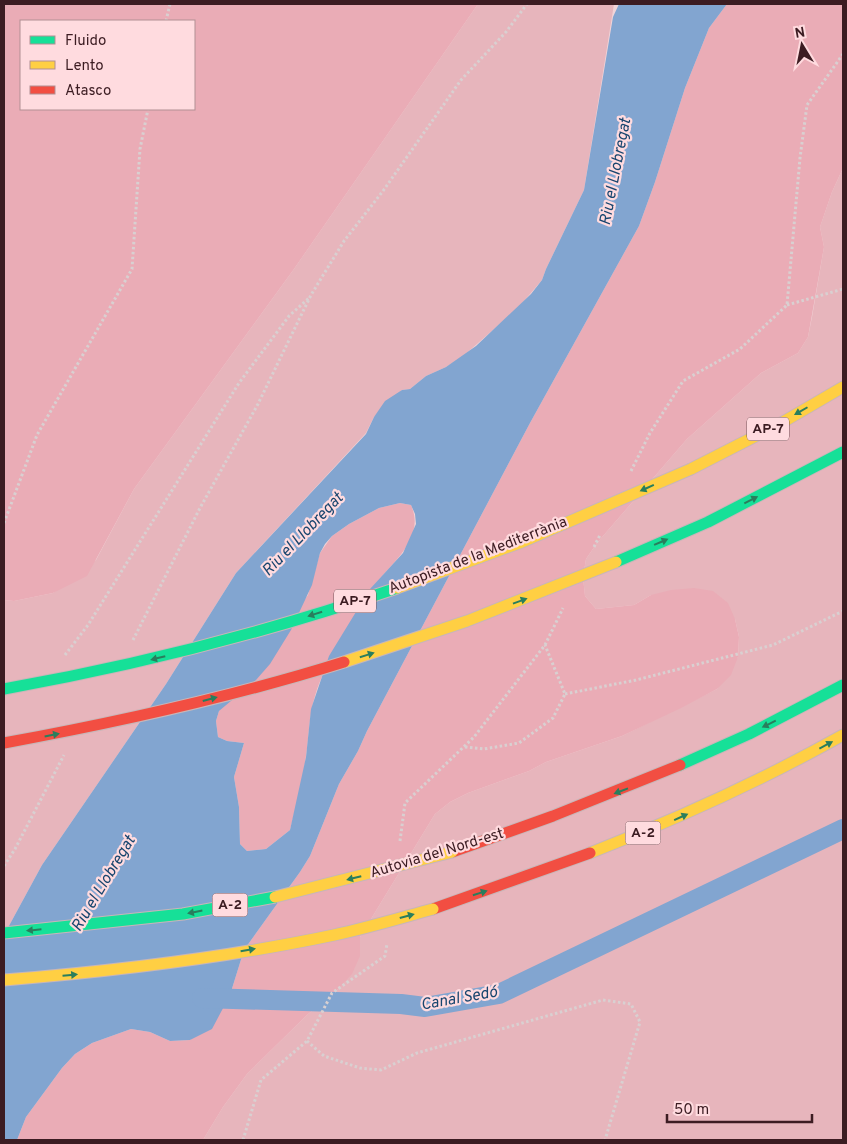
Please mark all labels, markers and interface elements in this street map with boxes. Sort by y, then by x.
legend [20,20,195,110]
north arrow [777,20,827,70]
text: N [794,24,806,43]
text: Fluido [65,32,106,51]
text: Lento [65,57,104,76]
text: Atasco [65,82,111,101]
water label: Riu el Llobregat [596,115,636,227]
one-way arrow [794,407,808,416]
road number: AP-7 [747,418,789,440]
one-way arrow [640,485,654,493]
water label: Riu el Llobregat [258,488,349,581]
one-way arrow [744,496,759,504]
street label: Autopista de la Mediterrània [386,513,570,599]
one-way arrow [654,538,668,546]
road number: AP-7 [334,590,376,612]
one-way arrow [513,597,528,605]
one-way arrow [307,610,322,618]
one-way arrow [359,650,374,658]
one-way arrow [151,654,166,662]
one-way arrow [203,695,218,703]
one-way arrow [762,720,776,728]
one-way arrow [44,731,59,739]
one-way arrow [819,740,833,749]
one-way arrow [613,787,628,795]
one-way arrow [674,812,688,820]
road number: A-2 [626,821,660,844]
street label: Autovia del Nord-est [368,825,506,883]
water label: Riu el Llobregat [67,831,141,936]
one-way arrow [346,874,361,882]
one-way arrow [472,889,487,897]
road number: A-2 [212,894,248,916]
one-way arrow [187,908,203,916]
one-way arrow [399,912,414,920]
one-way arrow [25,927,41,935]
one-way arrow [240,946,256,954]
one-way arrow [62,971,78,979]
water label: Canal Sedó [419,982,500,1016]
scale bar [667,1092,812,1124]
text: 50 m [674,1101,709,1120]

